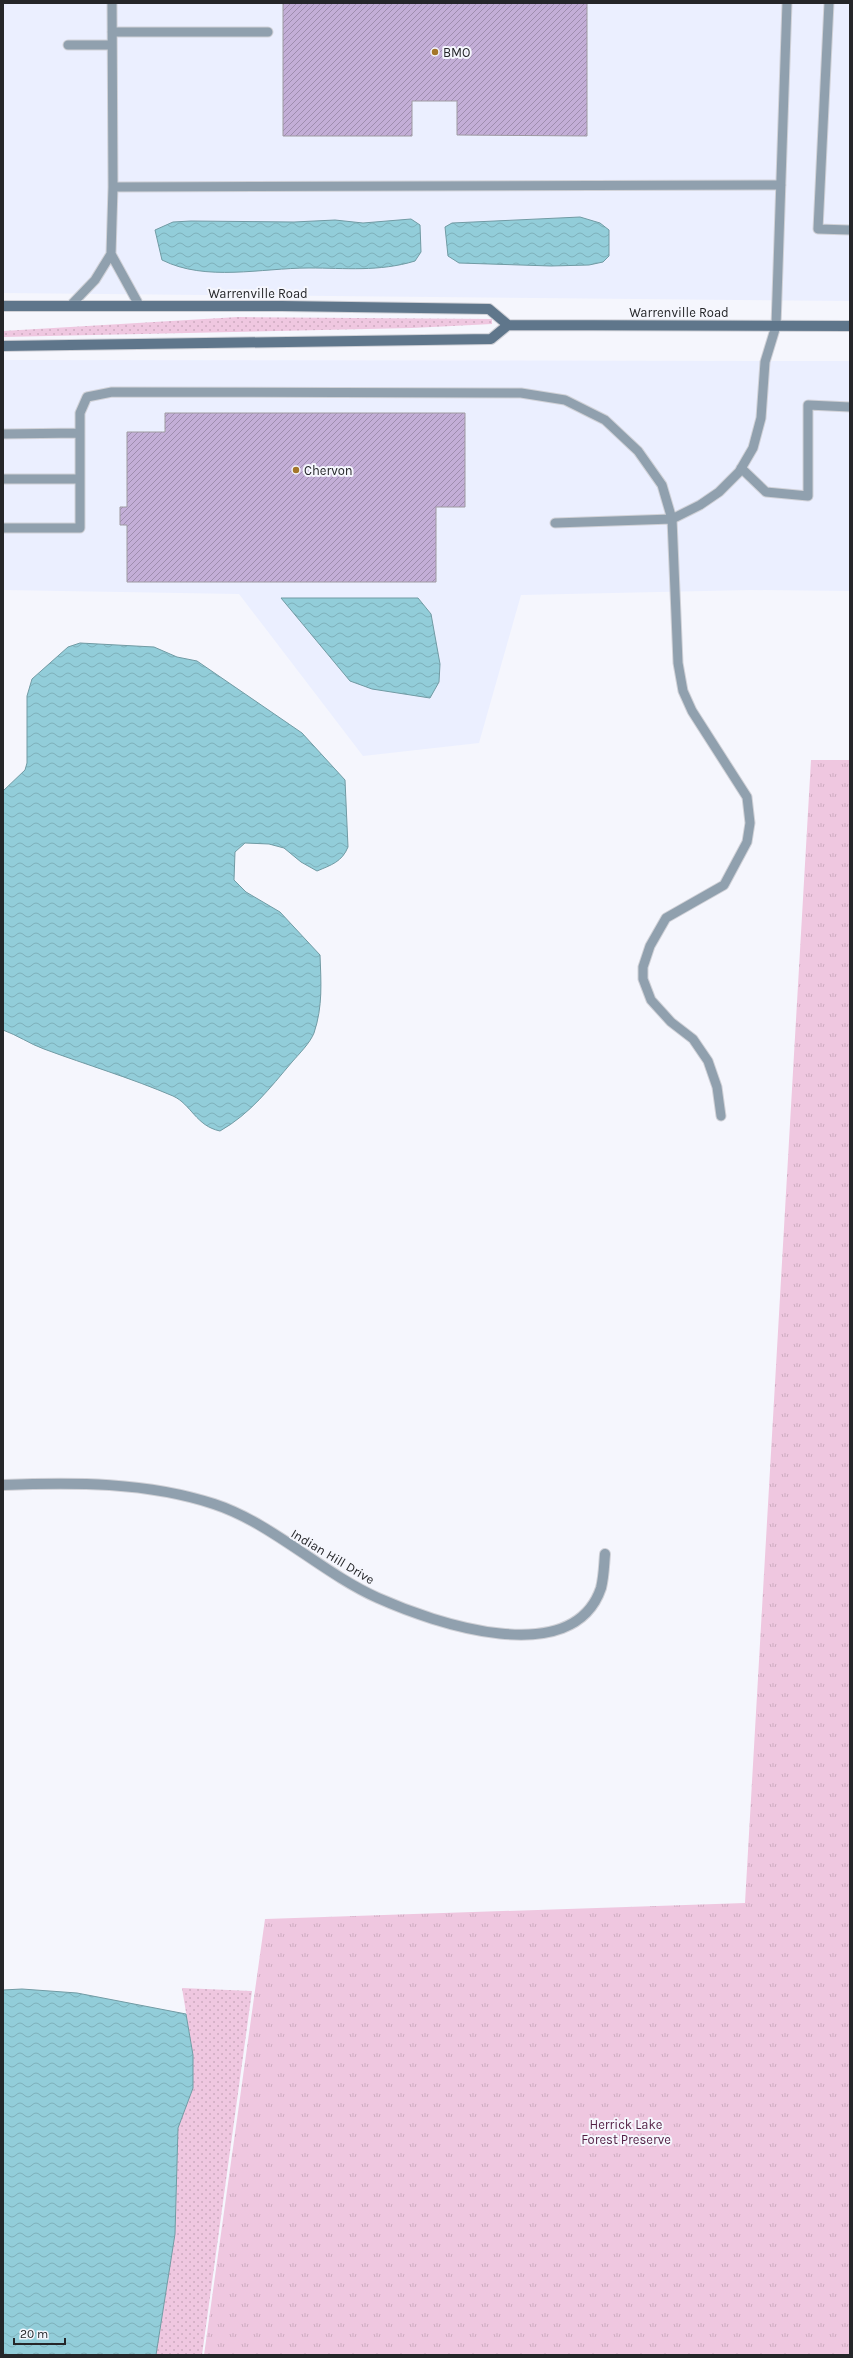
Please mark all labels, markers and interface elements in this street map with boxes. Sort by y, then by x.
place label: BMO [443,45,470,60]
marker: BMO [430,47,440,57]
street label: Warrenville Road [208,286,308,301]
street label: Warrenville Road [629,305,729,320]
place label: Chervon [304,463,353,478]
marker: Chervon [291,465,301,475]
street label: Indian Hill Drive [288,1526,377,1587]
park label: Herrick Lake Forest Preserve [581,2117,671,2147]
scale bar [14,2320,65,2346]
text: 20 m [20,2327,48,2341]

